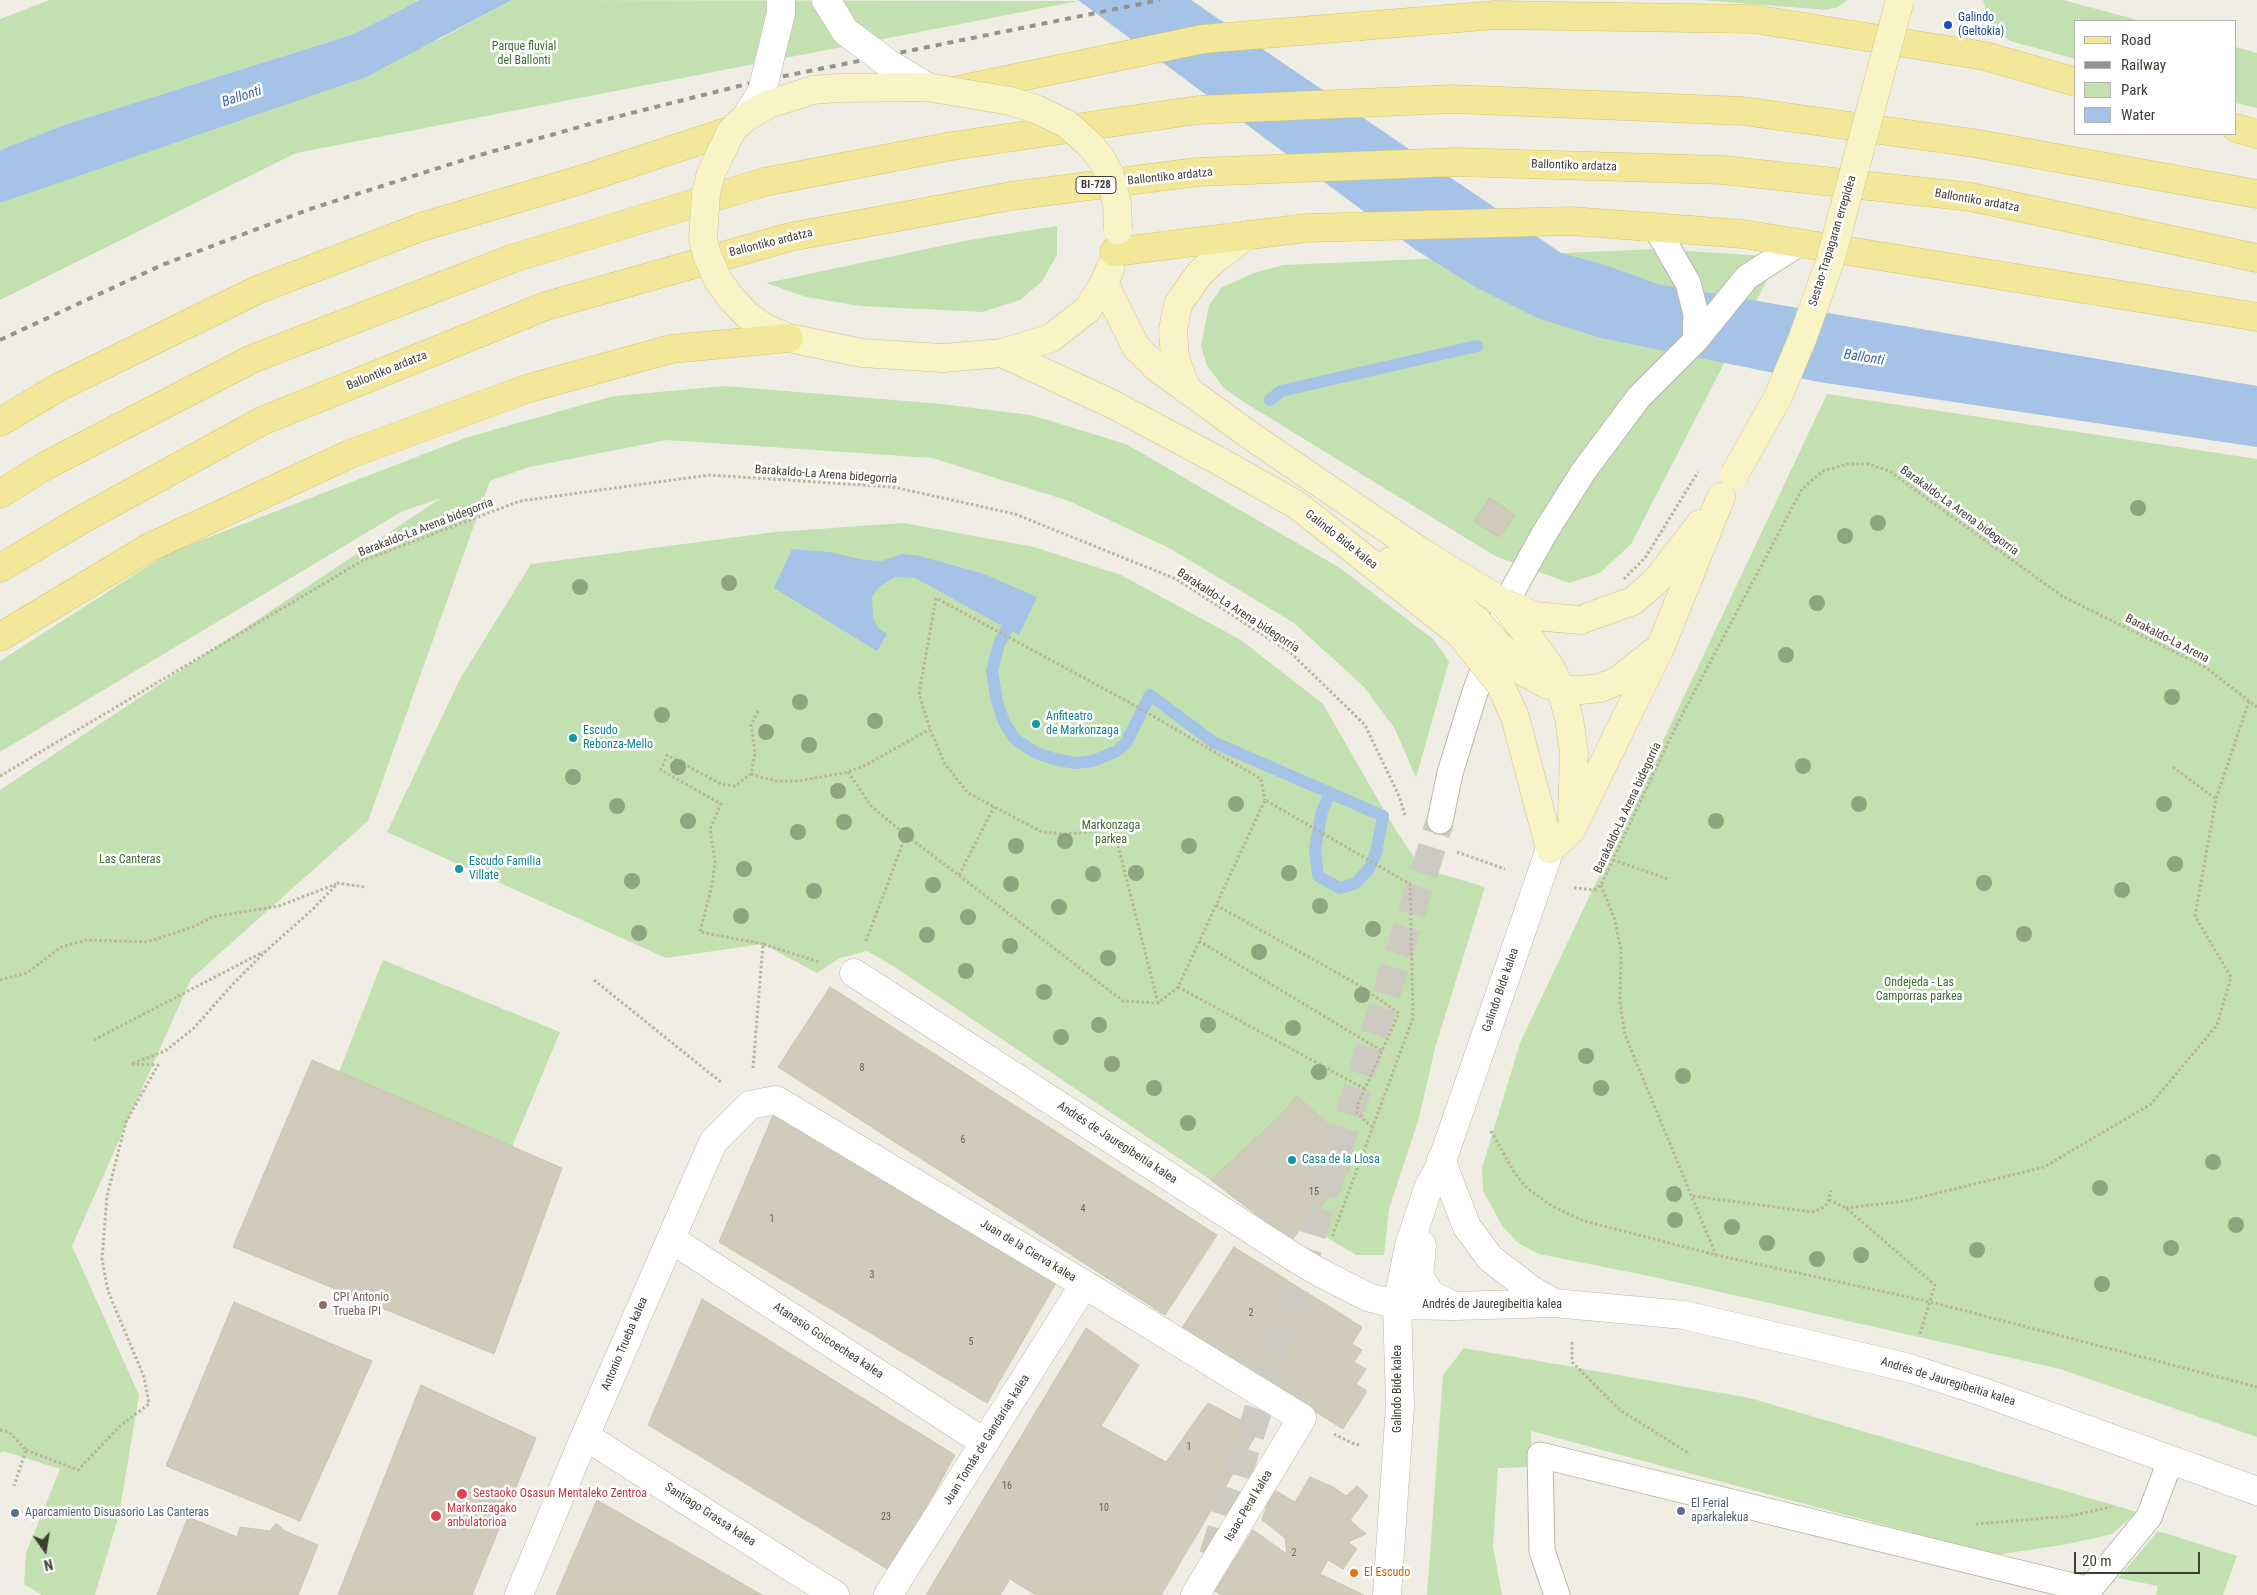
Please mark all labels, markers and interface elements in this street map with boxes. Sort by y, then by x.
place label: Galindo (Geltokia) [1958,11,2004,39]
marker: Galindo (Geltokia) [1942,19,1954,31]
legend [2074,20,2237,135]
text: Road [2121,31,2151,49]
park label: Parque fluvial del Ballonti [492,40,556,68]
text: Railway [2121,56,2166,74]
text: Park [2121,81,2148,99]
water label: Ballonti [220,83,264,111]
text: Water [2121,106,2155,124]
street label: Ballontiko ardatza [1531,157,1617,175]
street label: Ballontiko ardatza [1127,165,1213,189]
street label: Sestao-Trapagaran errepidea [1806,174,1860,308]
road number: BI-728 [1076,176,1116,194]
street label: Ballontiko ardatza [1934,186,2020,216]
street label: Ballontiko ardatza [728,226,814,260]
water label: Ballonti [1843,347,1885,369]
street label: Ballontiko ardatza [345,348,429,394]
street label: Barakaldo-La Arena bidegorria [754,463,898,487]
street label: Barakaldo-La Arena bidegorria [1897,463,2021,559]
street label: Barakaldo-La Arena bidegorria [357,496,495,560]
street label: Galindo Bide kalea [1302,507,1380,573]
street label: Barakaldo-La Arena bidegorria [1174,566,1302,656]
street label: Barakaldo-La Arena [2123,612,2211,666]
place label: Anfiteatro de Markonzaga [1046,710,1119,738]
marker: Anfiteatro de Markonzaga [1030,718,1042,730]
place label: Escudo Rebonza-Mello [583,724,653,752]
marker: Escudo Rebonza-Mello [567,732,579,744]
street label: Barakaldo-La Arena bidegorria [1591,740,1665,876]
park label: Markonzaga parkea [1082,819,1140,847]
park label: Las Canteras [99,853,161,867]
place label: Escudo Familia Villate [469,855,541,883]
marker: Escudo Familia Villate [453,863,465,875]
street label: Galindo Bide kalea [1480,946,1522,1034]
park label: Ondejeda - Las Camporras parkea [1876,976,1962,1004]
house number: 8 [860,1062,864,1074]
street label: Andrés de Jauregibeitia kalea [1054,1099,1180,1187]
house number: 6 [961,1134,965,1146]
place label: Casa de la Llosa [1302,1153,1380,1167]
marker: Casa de la Llosa [1286,1154,1298,1166]
house number: 15 [1309,1186,1319,1198]
house number: 4 [1081,1203,1085,1215]
house number: 1 [770,1213,774,1225]
street label: Juan de la Cierva kalea [977,1217,1079,1285]
house number: 3 [870,1269,874,1281]
place label: CPI Antonio Trueba IPI [333,1291,389,1319]
street label: Antonio Trueba kalea [599,1295,651,1393]
street label: Andrés de Jauregibeitia kalea [1422,1298,1562,1312]
marker: CPI Antonio Trueba IPI [317,1299,329,1311]
street label: Atanasio Goicoechea kalea [770,1300,886,1382]
house number: 2 [1249,1307,1253,1319]
house number: 5 [969,1336,973,1348]
street label: Galindo Bide kalea [1391,1345,1405,1433]
street label: Andrés de Jauregibeitia kalea [1879,1355,2017,1409]
street label: Juan Tomás de Gandarias kalea [941,1372,1033,1508]
house number: 1 [1187,1441,1191,1453]
street label: Isaac Peral kalea [1222,1468,1276,1544]
street label: Santiago Grassa kalea [662,1480,758,1550]
house number: 16 [1002,1480,1012,1492]
marker: Sestaoko Osasun Mentaleko Zentroa [455,1487,469,1501]
place label: Sestaoko Osasun Mentaleko Zentroa [473,1487,647,1501]
place label: El Ferial aparkalekua [1691,1497,1749,1525]
place label: Markonzagako anbulatorioa [447,1502,517,1530]
house number: 10 [1099,1502,1109,1514]
marker: El Ferial aparkalekua [1675,1505,1687,1517]
place label: Aparcamiento Disuasorio Las Canteras [25,1506,209,1520]
marker: Aparcamiento Disuasorio Las Canteras [9,1507,21,1519]
marker: Markonzagako anbulatorioa [429,1509,443,1523]
house number: 23 [881,1511,891,1523]
north arrow [20,1525,70,1575]
scale bar [2077,1542,2203,1574]
house number: 2 [1292,1547,1296,1559]
text: 20 m [2082,1552,2112,1570]
text: N [42,1556,54,1573]
place label: El Escudo [1364,1566,1410,1580]
marker: El Escudo [1348,1567,1360,1579]

